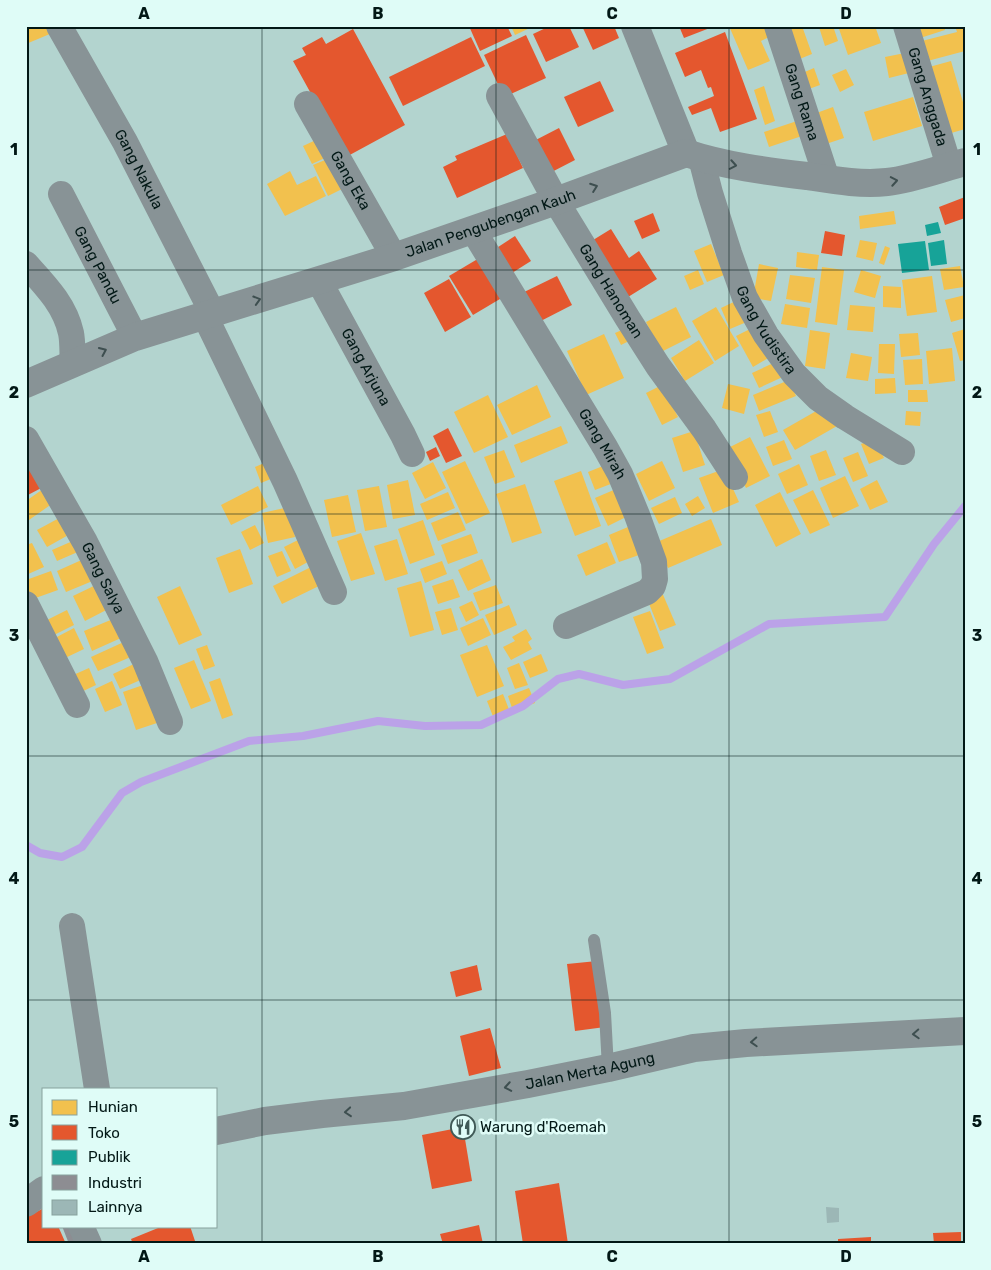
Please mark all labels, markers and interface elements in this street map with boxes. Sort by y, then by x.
text: A [138,4,150,23]
text: B [372,4,384,23]
text: C [606,4,618,23]
text: D [840,4,852,23]
street label: Gang Anggada [904,45,951,148]
street label: Gang Rama [781,61,823,143]
street label: Gang Nakula [111,126,167,212]
text: 1 [10,140,18,159]
text: 1 [973,140,981,159]
street label: Gang Eka [327,148,374,213]
one-way arrow [729,159,738,169]
one-way arrow [890,177,899,187]
one-way arrow [589,183,598,193]
street label: Jalan Pengubengan Kauh [403,185,578,261]
street label: Gang Pandu [70,223,125,307]
street label: Gang Hanoman [575,240,647,342]
street label: Gang Yudistira [732,283,800,378]
one-way arrow [253,296,261,306]
street label: Gang Arjuna [337,325,394,409]
one-way arrow [98,347,107,358]
text: 2 [9,383,19,402]
text: 2 [972,383,982,402]
street label: Gang Mirah [575,405,630,482]
street label: Gang Salya [78,539,129,617]
text: 3 [9,626,19,645]
text: 3 [972,626,982,645]
text: 4 [9,869,20,888]
text: 4 [972,869,983,888]
one-way arrow [912,1028,920,1039]
one-way arrow [750,1037,758,1048]
street label: Jalan Merta Agung [524,1048,656,1093]
one-way arrow [504,1081,512,1091]
legend [42,1088,218,1228]
text: Hunian [88,1098,138,1116]
one-way arrow [343,1106,351,1117]
text: 5 [9,1112,19,1131]
text: 5 [972,1112,982,1131]
restaurant icon: Warung d'Roemah [450,1114,476,1140]
place label: Warung d'Roemah [480,1118,606,1136]
text: Toko [88,1124,120,1142]
text: Publik [88,1148,131,1166]
text: Industri [88,1174,142,1192]
text: Lainnya [88,1198,143,1216]
text: A [138,1247,150,1266]
text: B [372,1247,384,1266]
text: C [606,1247,618,1266]
text: D [840,1247,852,1266]

